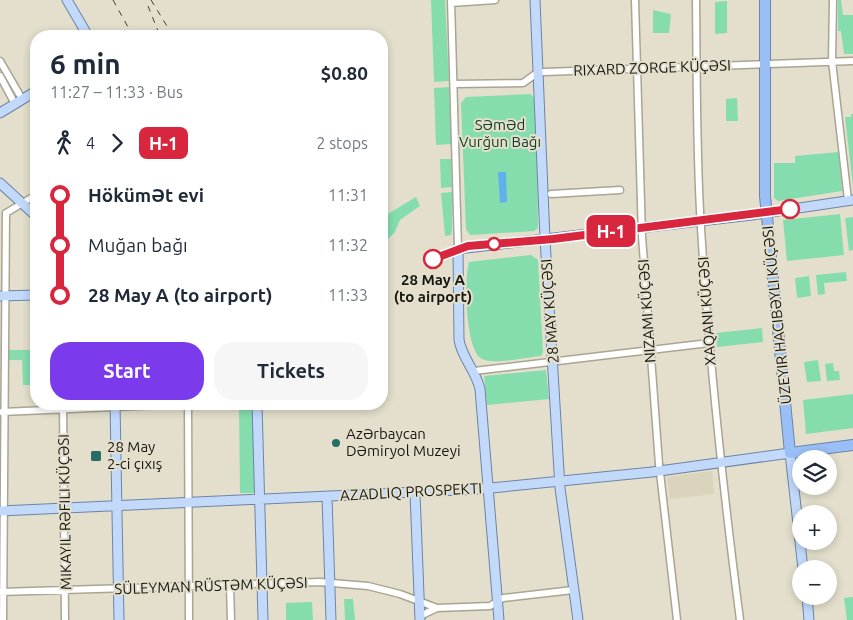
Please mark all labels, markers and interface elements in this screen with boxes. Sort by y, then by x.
text: 6 min [50,48,121,79]
street label: RIXARD ZORGE KÜÇƏSI [573,56,731,79]
text: $0.80 [320,62,368,84]
text: 11:27 – 11:33 · Bus [50,83,183,101]
park label: Səməd Vurğun Bağı [459,116,541,150]
icon: walk [50,129,78,157]
icon: forward [103,129,131,157]
text: H-1 [149,133,178,153]
text: 4 [86,134,95,152]
text: 2 stops [316,134,368,152]
text: Hökümət evi [88,184,204,206]
text: 11:31 [328,186,368,204]
unlabelled marker [780,199,800,219]
line badge: H-1 [582,215,640,247]
text: H-1 [596,221,626,241]
street label: ÜZEYIR HACIBƏYLI KÜÇƏSI [759,225,794,405]
text: Muğan bağı [88,234,188,256]
text: 11:32 [328,236,368,254]
unlabelled marker [487,237,501,251]
marker: 28 May A (to airport) [423,249,443,269]
street label: XAQANI KÜÇƏSI [694,256,719,366]
street label: 28 MAY KÜÇƏSI [537,258,562,364]
street label: NIZAMI KÜÇƏSI [634,259,659,364]
place label: 28 May A (to airport) [394,271,472,305]
text: 28 May A (to airport) [88,284,273,306]
text: 11:33 [328,286,368,304]
button: Start [50,342,204,400]
button: Tickets [214,342,368,400]
place label: Azərbaycan Dəmiryol Muzeyi [346,425,461,459]
street label: MIKAYIL RƏFILI KÜÇƏSI [55,434,74,590]
marker: Azərbaycan Dəmiryol Muzeyi [330,437,342,449]
place label: 28 May 2-ci çıxış [107,438,162,472]
marker: 28 May 2-ci çıxış [89,449,103,463]
map controls [792,450,837,605]
button: layers [792,450,837,495]
street label: AZADLIQ PROSPEKTI [339,479,483,504]
button: + [792,505,837,550]
button: − [792,560,837,605]
street label: SÜLEYMAN RÜSTƏM KÜÇƏSI [114,574,308,597]

